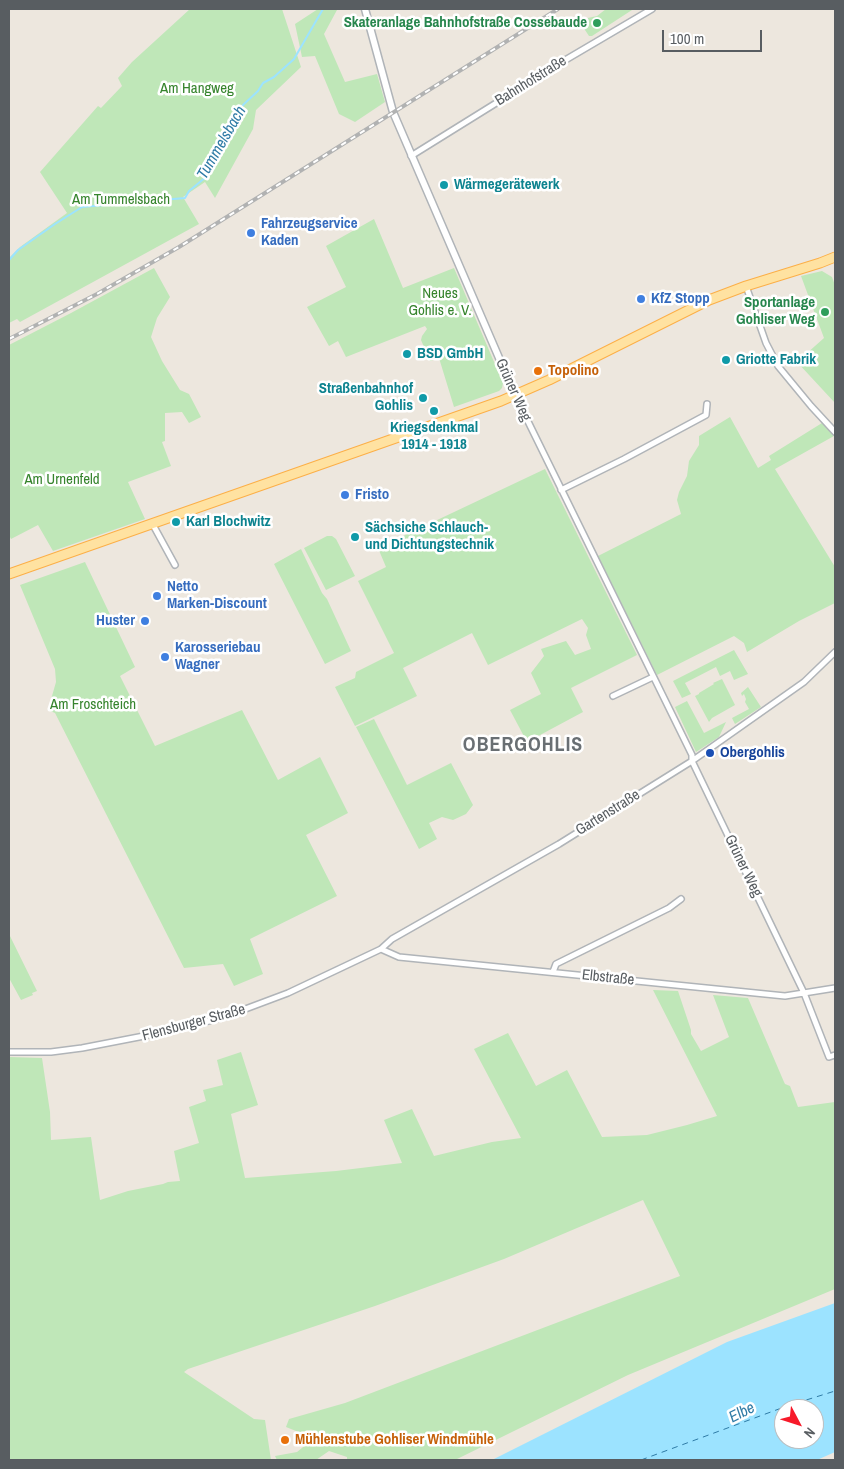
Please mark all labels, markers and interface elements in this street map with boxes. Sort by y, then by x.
place label: Skateranlage Bahnhofstraße Cossebaude [344,14,587,32]
marker: Skateranlage Bahnhofstraße Cossebaude [591,17,603,29]
scale bar [664,20,764,52]
text: 100 m [670,28,704,49]
street label: Bahnhofstraße [492,52,570,110]
park label: Am Hangweg [160,80,234,98]
water label: Tummelsbach [193,103,251,183]
place label: Wärmegerätewerk [454,176,560,194]
marker: Wärmegerätewerk [438,179,450,191]
park label: Am Tummelsbach [72,191,170,209]
place label: Fahrzeugservice Kaden [261,215,357,250]
marker: Fahrzeugservice Kaden [245,227,257,239]
park label: Neues Gohlis e. V. [408,285,472,320]
place label: KfZ Stopp [651,290,710,308]
marker: KfZ Stopp [635,293,647,305]
place label: Sportanlage Gohliser Weg [736,294,815,329]
marker: Sportanlage Gohliser Weg [819,306,831,318]
place label: BSD GmbH [417,345,483,363]
marker: BSD GmbH [401,348,413,360]
place label: Griotte Fabrik [736,351,816,369]
marker: Griotte Fabrik [720,354,732,366]
street label: Grüner Weg [491,356,535,424]
place label: Topolino [548,362,599,380]
marker: Topolino [532,365,544,377]
place label: Straßenbahnhof Gohlis [319,380,413,415]
marker: Straßenbahnhof Gohlis [417,392,429,404]
marker: Kriegsdenkmal 1914 - 1918 [428,405,440,417]
place label: Kriegsdenkmal 1914 - 1918 [390,419,478,454]
park label: Am Urnenfeld [24,471,100,489]
place label: Fristo [355,486,389,504]
marker: Fristo [339,489,351,501]
place label: Karl Blochwitz [186,513,271,531]
marker: Karl Blochwitz [170,516,182,528]
place label: Sächsiche Schlauch- und Dichtungstechnik [365,519,494,554]
marker: Sächsiche Schlauch- und Dichtungstechnik [349,531,361,543]
place label: Netto Marken-Discount [167,578,267,613]
marker: Netto Marken-Discount [151,590,163,602]
place label: Huster [96,612,135,630]
marker: Huster [139,615,151,627]
place label: Karosseriebau Wagner [175,639,260,674]
marker: Karosseriebau Wagner [159,651,171,663]
park label: Am Froschteich [50,696,136,714]
district label: OBERGOHLIS [462,734,584,758]
place label: Obergohlis [720,744,785,762]
marker: Obergohlis [704,747,716,759]
street label: Gartenstraße [573,786,643,840]
street label: Grüner Weg [720,832,766,900]
street label: Elbstraße [581,966,635,990]
street label: Flensburger Straße [140,1001,248,1045]
water label: Elbe [726,1398,758,1428]
north arrow [774,1399,824,1449]
text: N [800,1424,819,1442]
place label: Mühlenstube Gohliser Windmühle [295,1431,494,1449]
marker: Mühlenstube Gohliser Windmühle [279,1434,291,1446]

